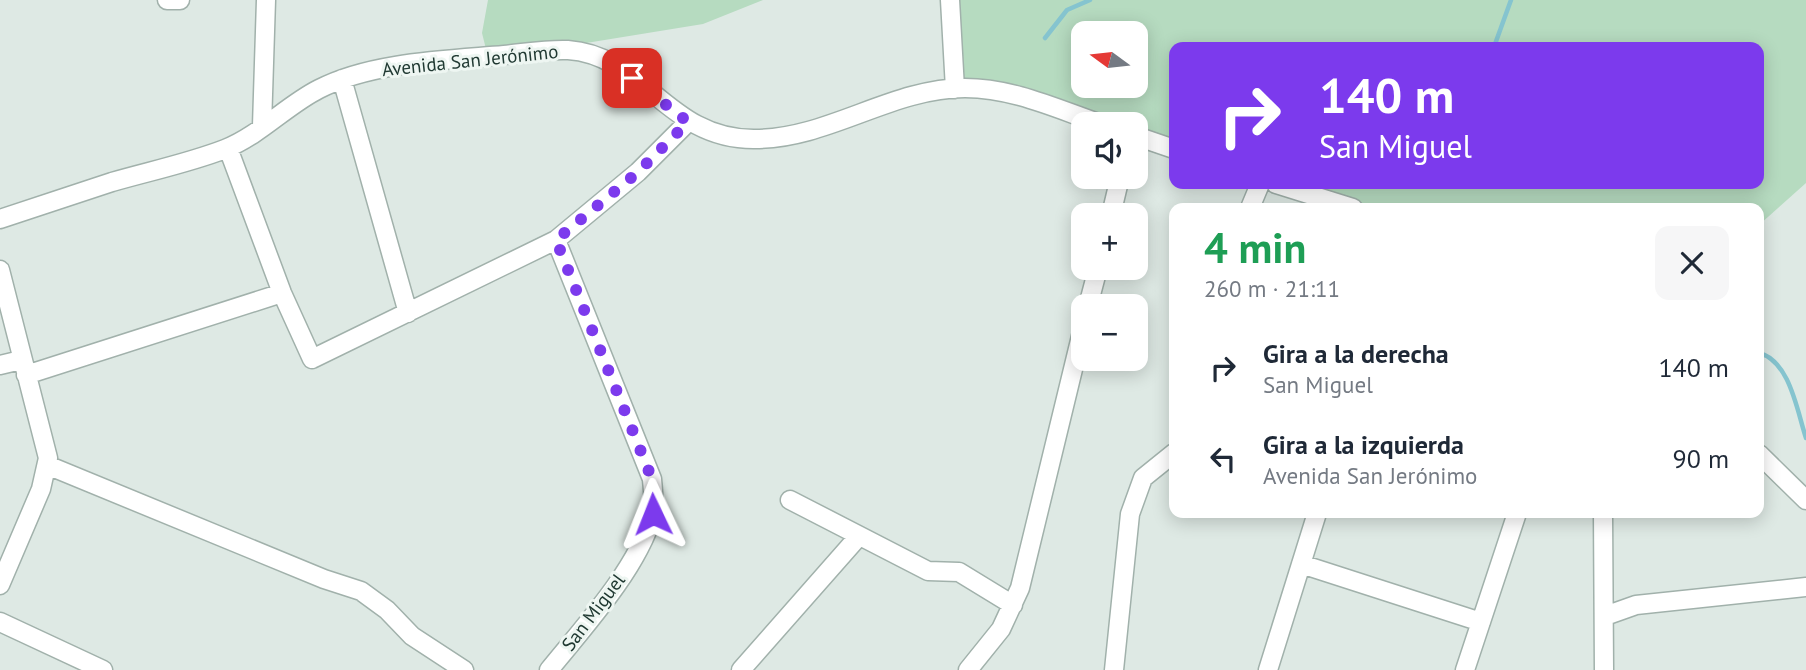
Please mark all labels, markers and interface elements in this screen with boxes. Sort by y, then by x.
north arrow [1071,21,1148,98]
map controls [1071,21,1148,371]
street label: Avenida San Jerónimo [381,39,559,81]
pin [602,48,662,108]
icon: arrive [613,59,651,97]
text: 140 m [1319,63,1454,127]
icon: right [1204,70,1295,161]
button: sound [1071,112,1148,189]
text: San Miguel [1319,125,1472,167]
button: + [1071,203,1148,280]
text: 4 min [1204,220,1306,275]
button: close [1655,226,1729,300]
text: 260 m · 21:11 [1204,274,1340,303]
button: − [1071,294,1148,371]
text: Gira a la derecha [1263,337,1449,370]
icon: right [1204,349,1242,387]
text: 140 m [1658,351,1729,384]
text: San Miguel [1263,370,1373,399]
text: Gira a la izquierda [1263,428,1464,461]
icon: left [1204,440,1242,478]
text: 90 m [1673,442,1729,475]
text: Avenida San Jerónimo [1263,461,1477,490]
position arrow [616,477,690,551]
street label: San Miguel [556,568,630,655]

